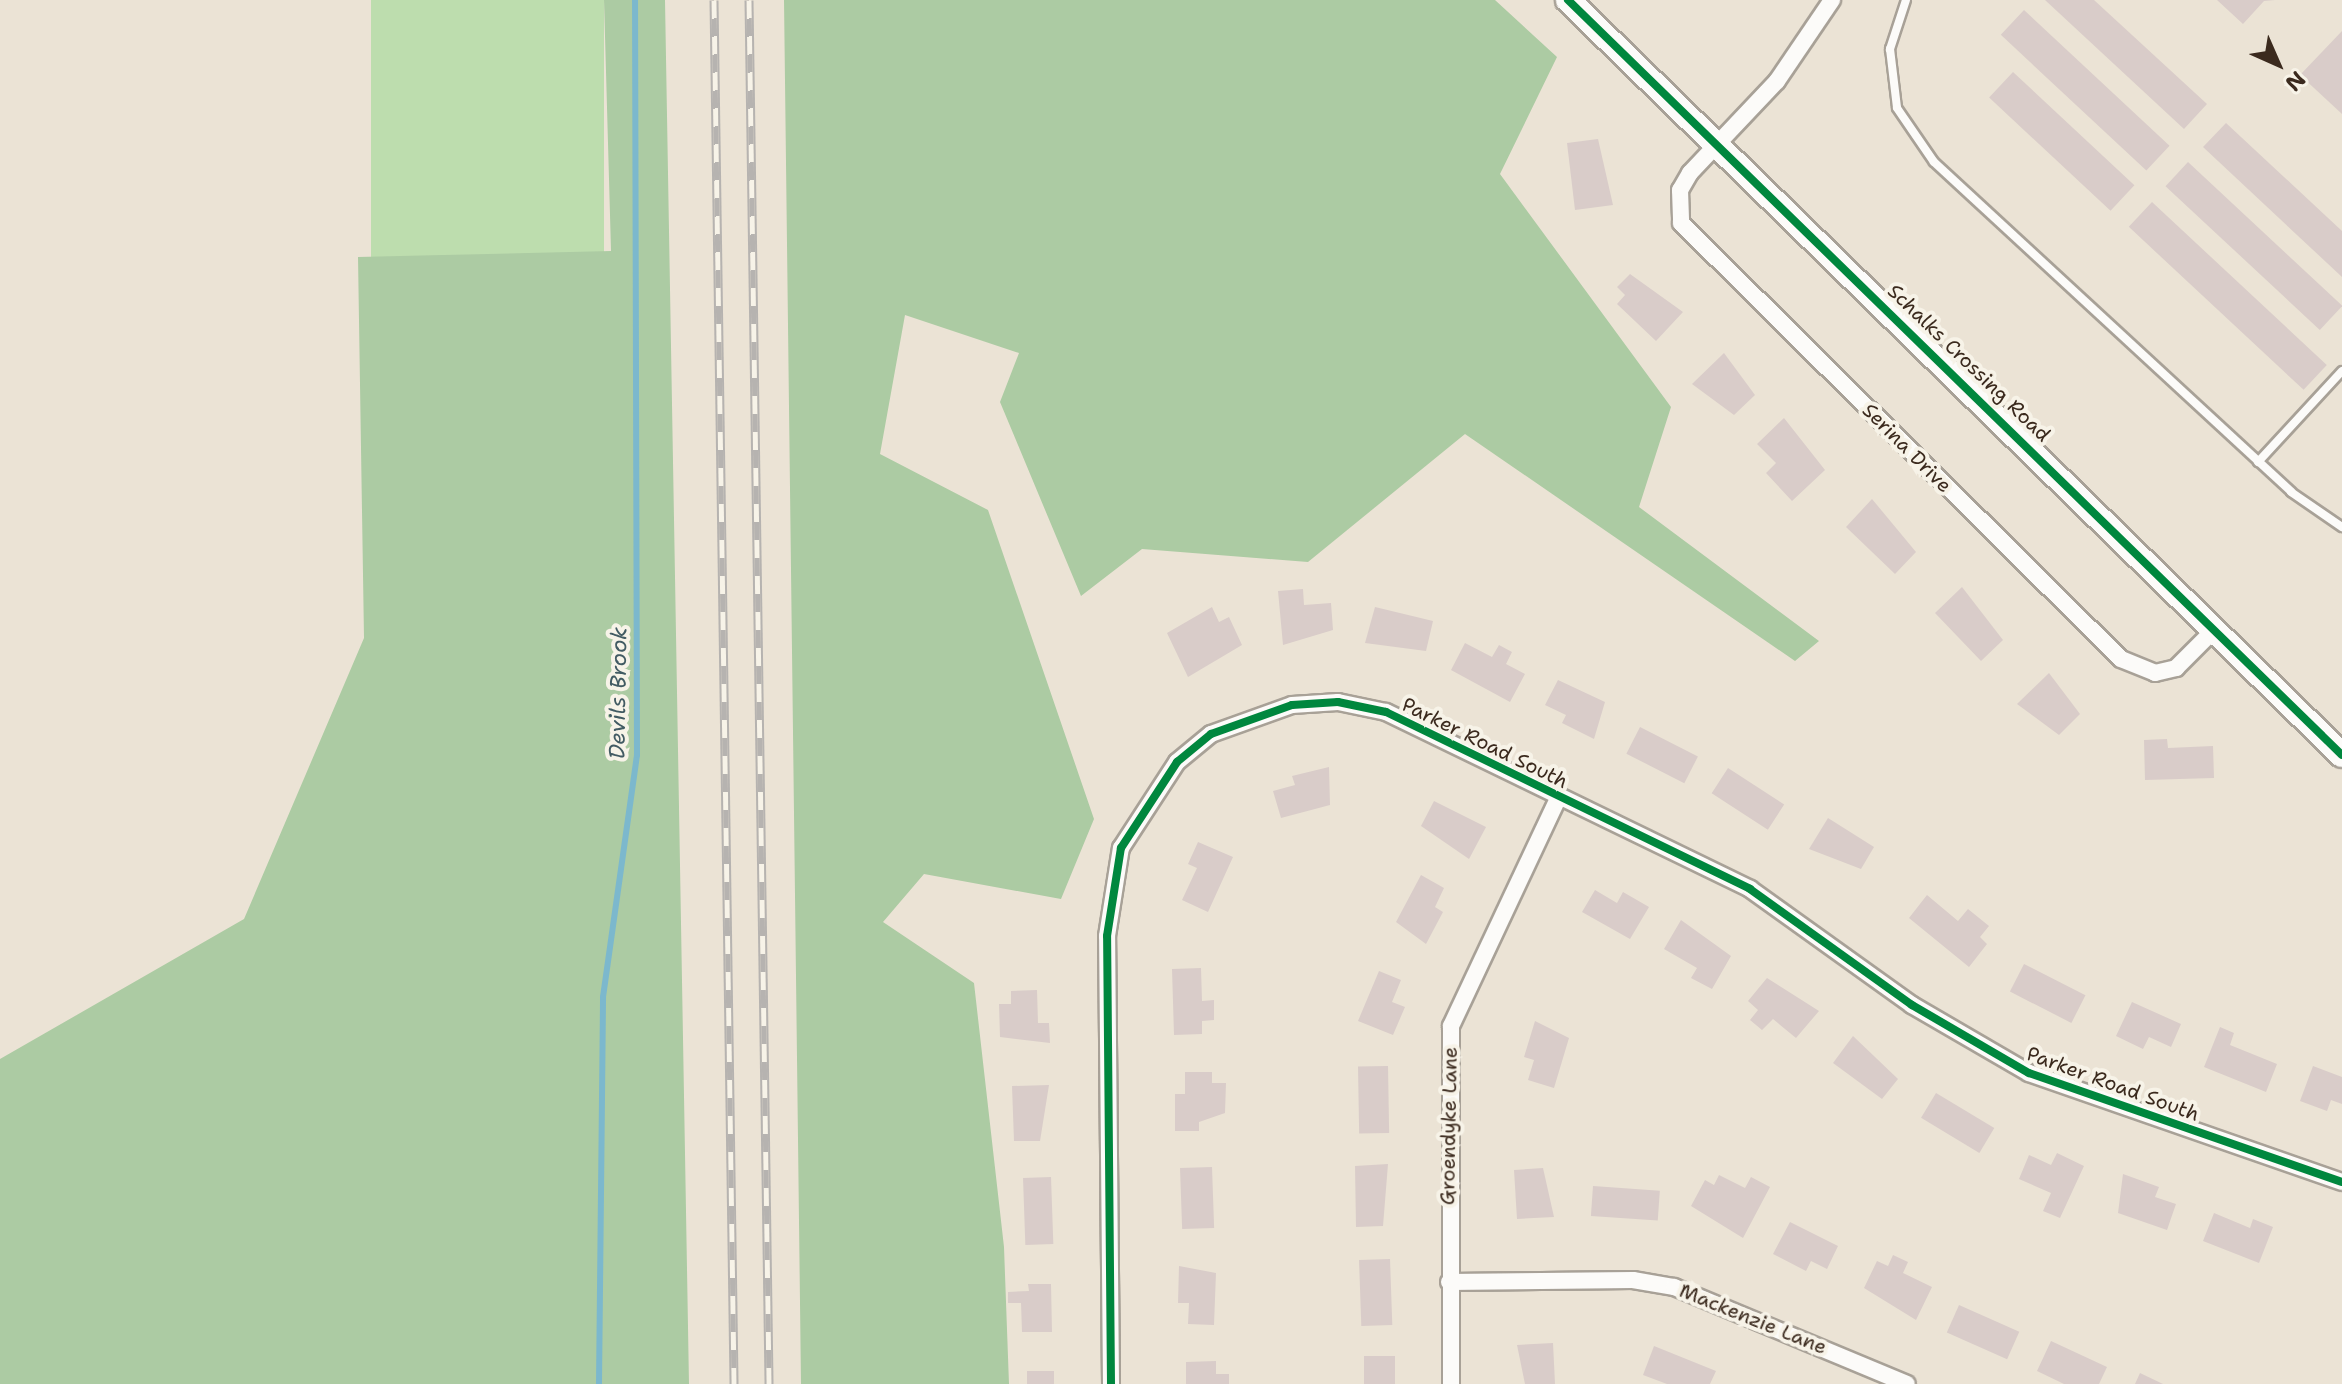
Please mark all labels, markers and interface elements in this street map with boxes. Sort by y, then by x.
north arrow [2238,24,2318,104]
text: N [2279,65,2312,98]
street label: Schalks Crossing Road [1883,279,2055,447]
street label: Serina Drive [1857,398,1957,498]
water label: Devils Brook [604,627,632,759]
street label: Parker Road South [1398,692,1572,794]
street label: Parker Road South [2023,1042,2203,1126]
street label: Groendyke Lane [1436,1047,1462,1205]
street label: Mackenzie Lane [1676,1279,1830,1359]

